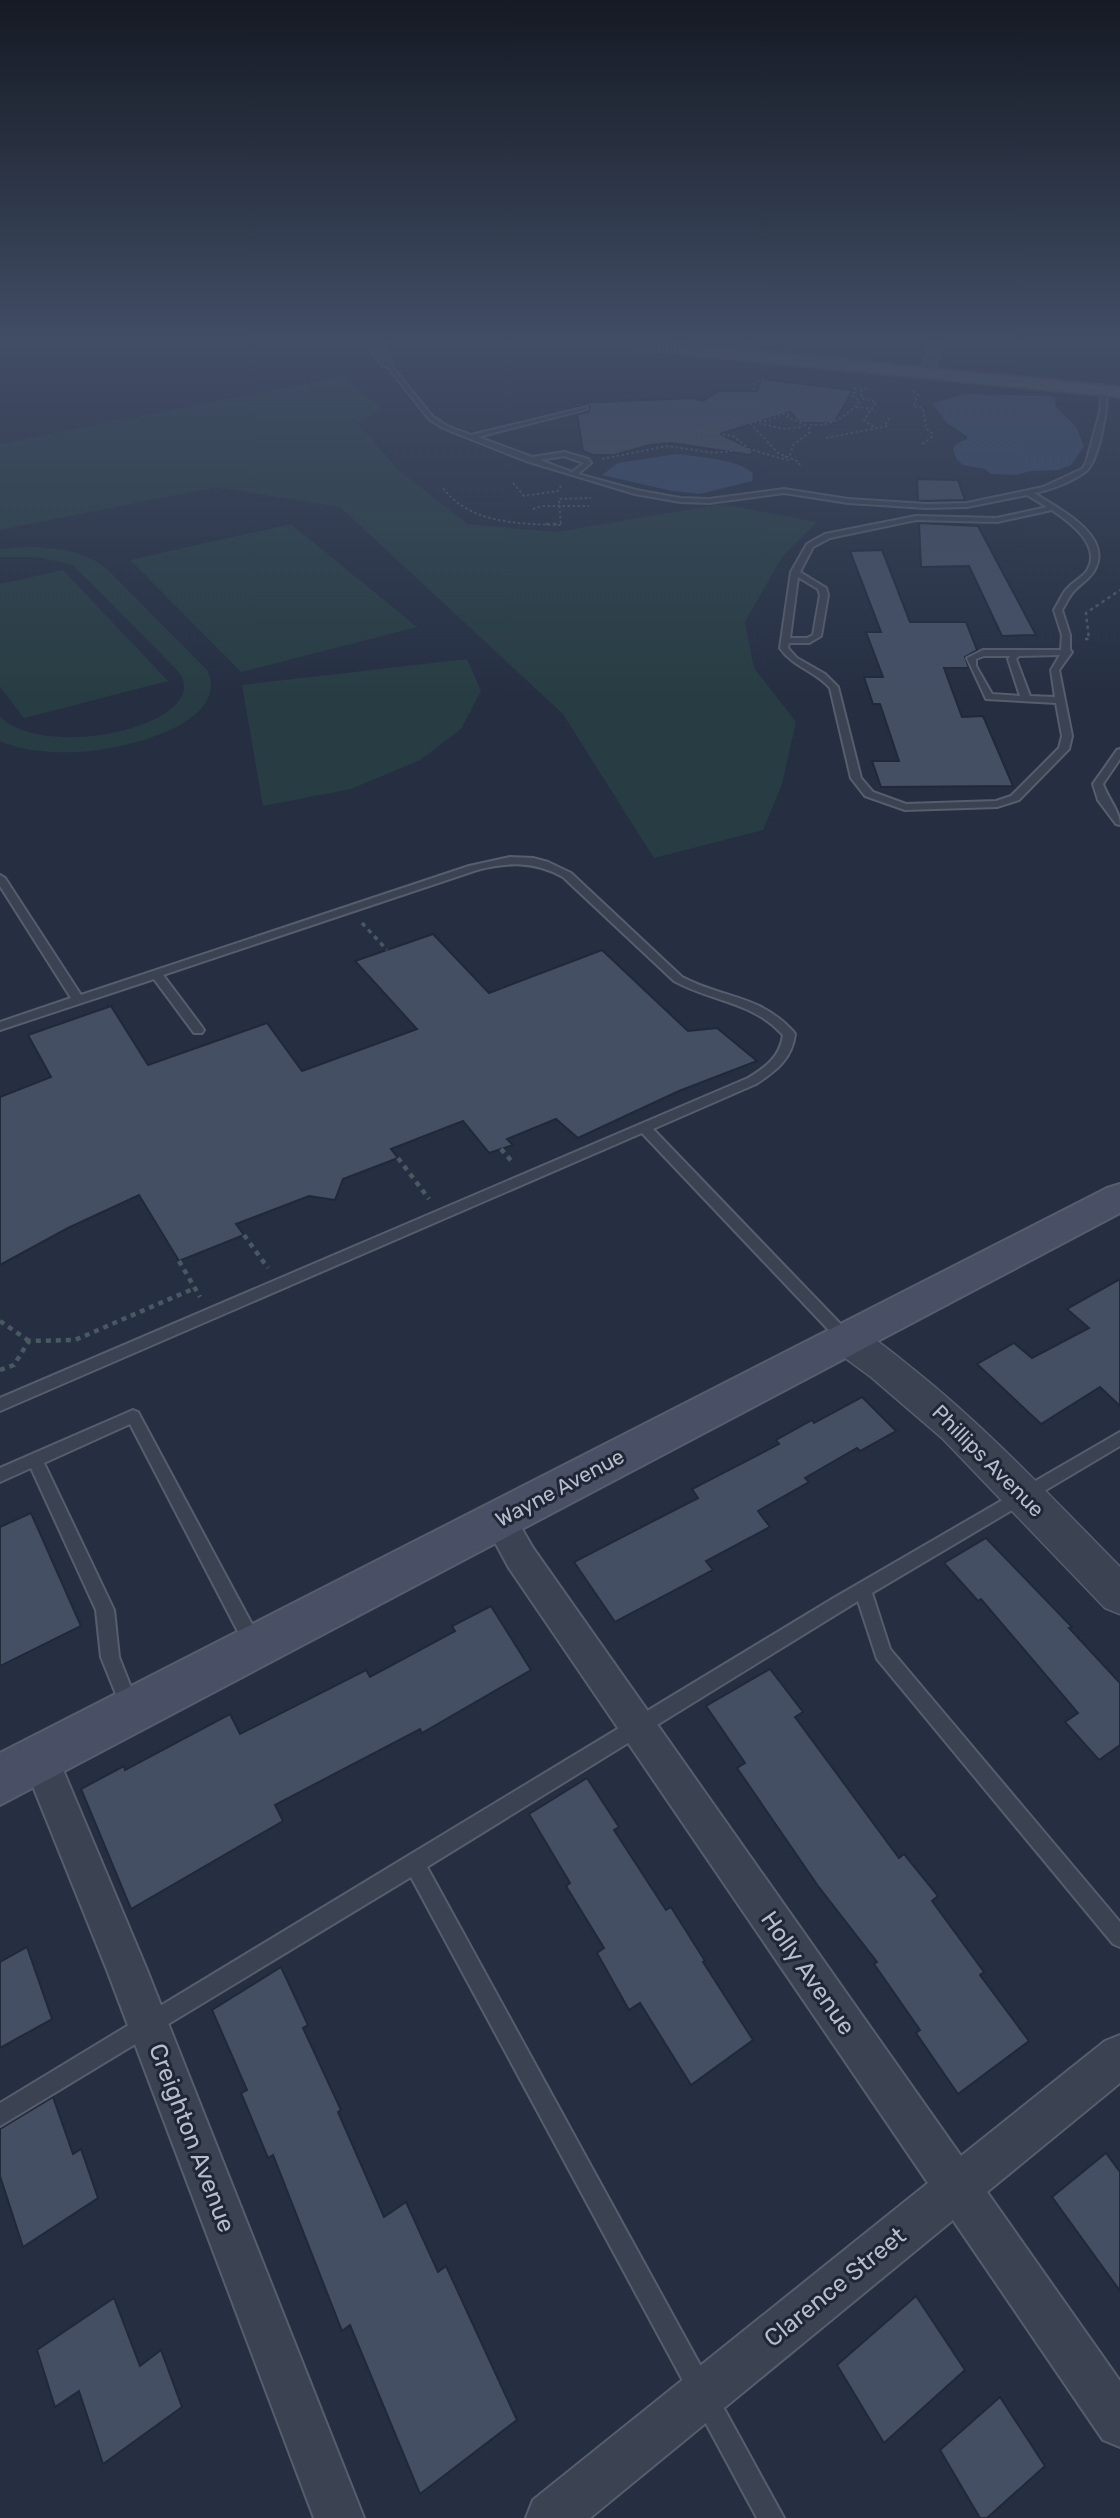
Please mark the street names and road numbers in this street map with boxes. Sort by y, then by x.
street label: Phillips Avenue [927,1399,1050,1522]
street label: Wayne Avenue [491,1443,628,1532]
street label: Holly Avenue [755,1906,861,2040]
street label: Creighton Avenue [143,2040,241,2236]
street label: Clarence Street [759,2221,911,2353]

